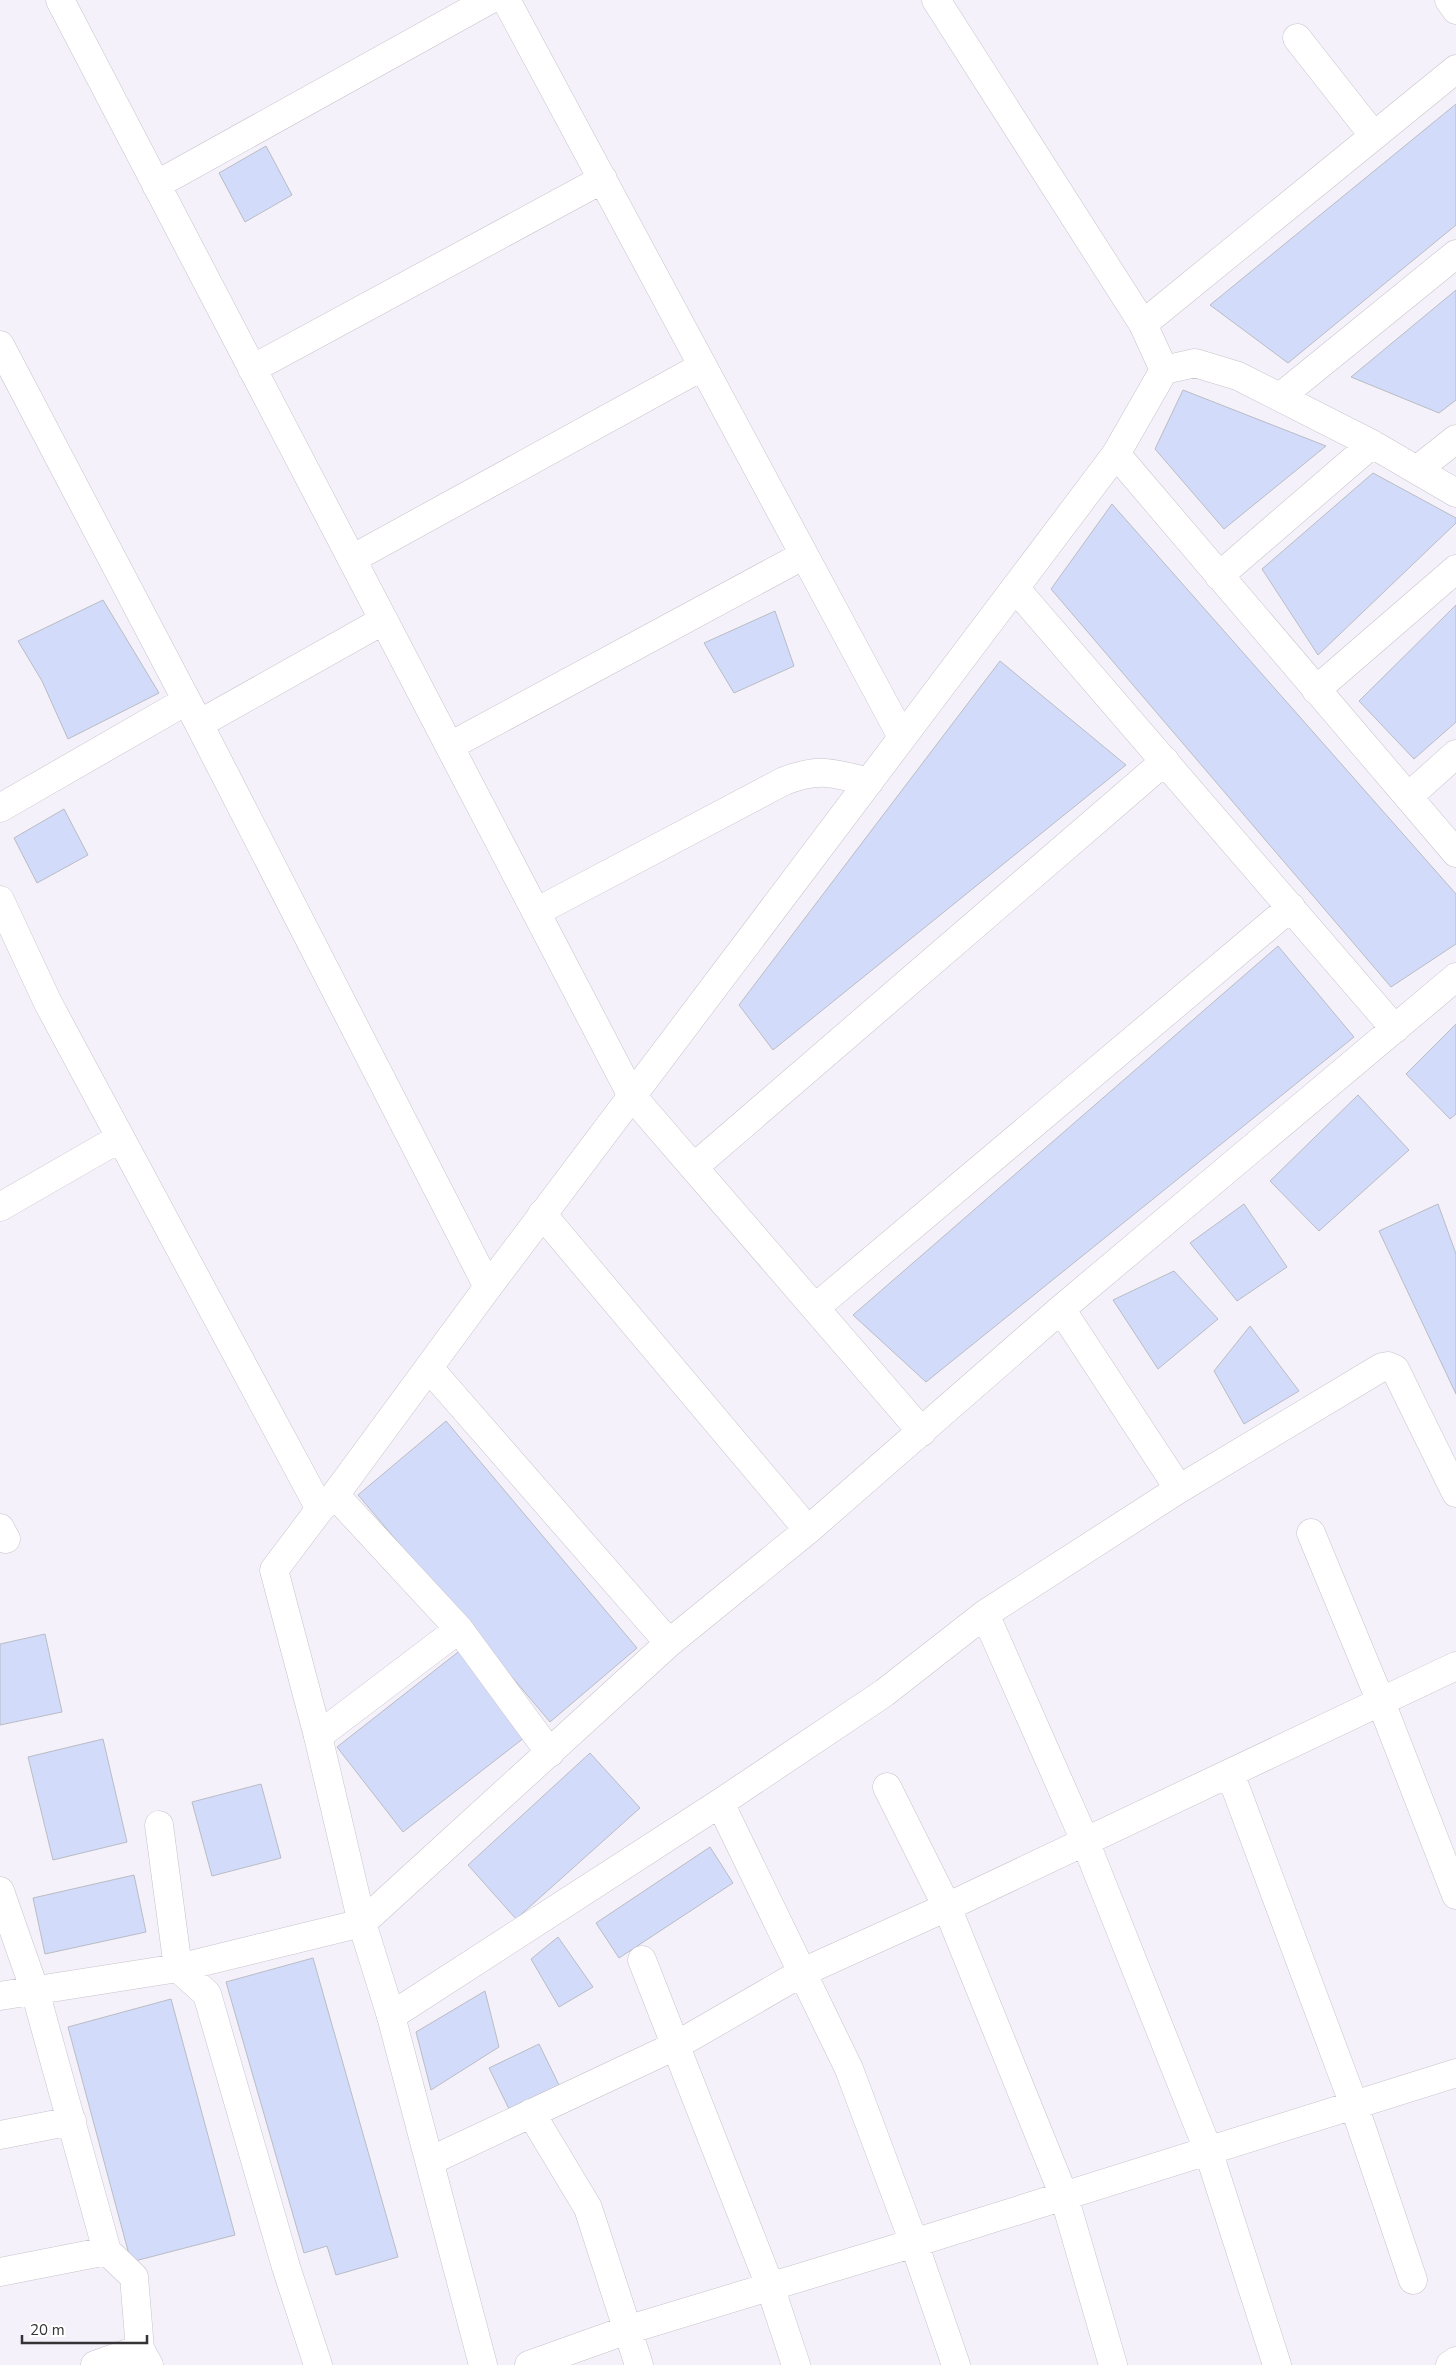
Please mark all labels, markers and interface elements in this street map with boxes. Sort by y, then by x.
scale bar [22,2312,148,2344]
text: 20 m [30,2320,65,2340]

